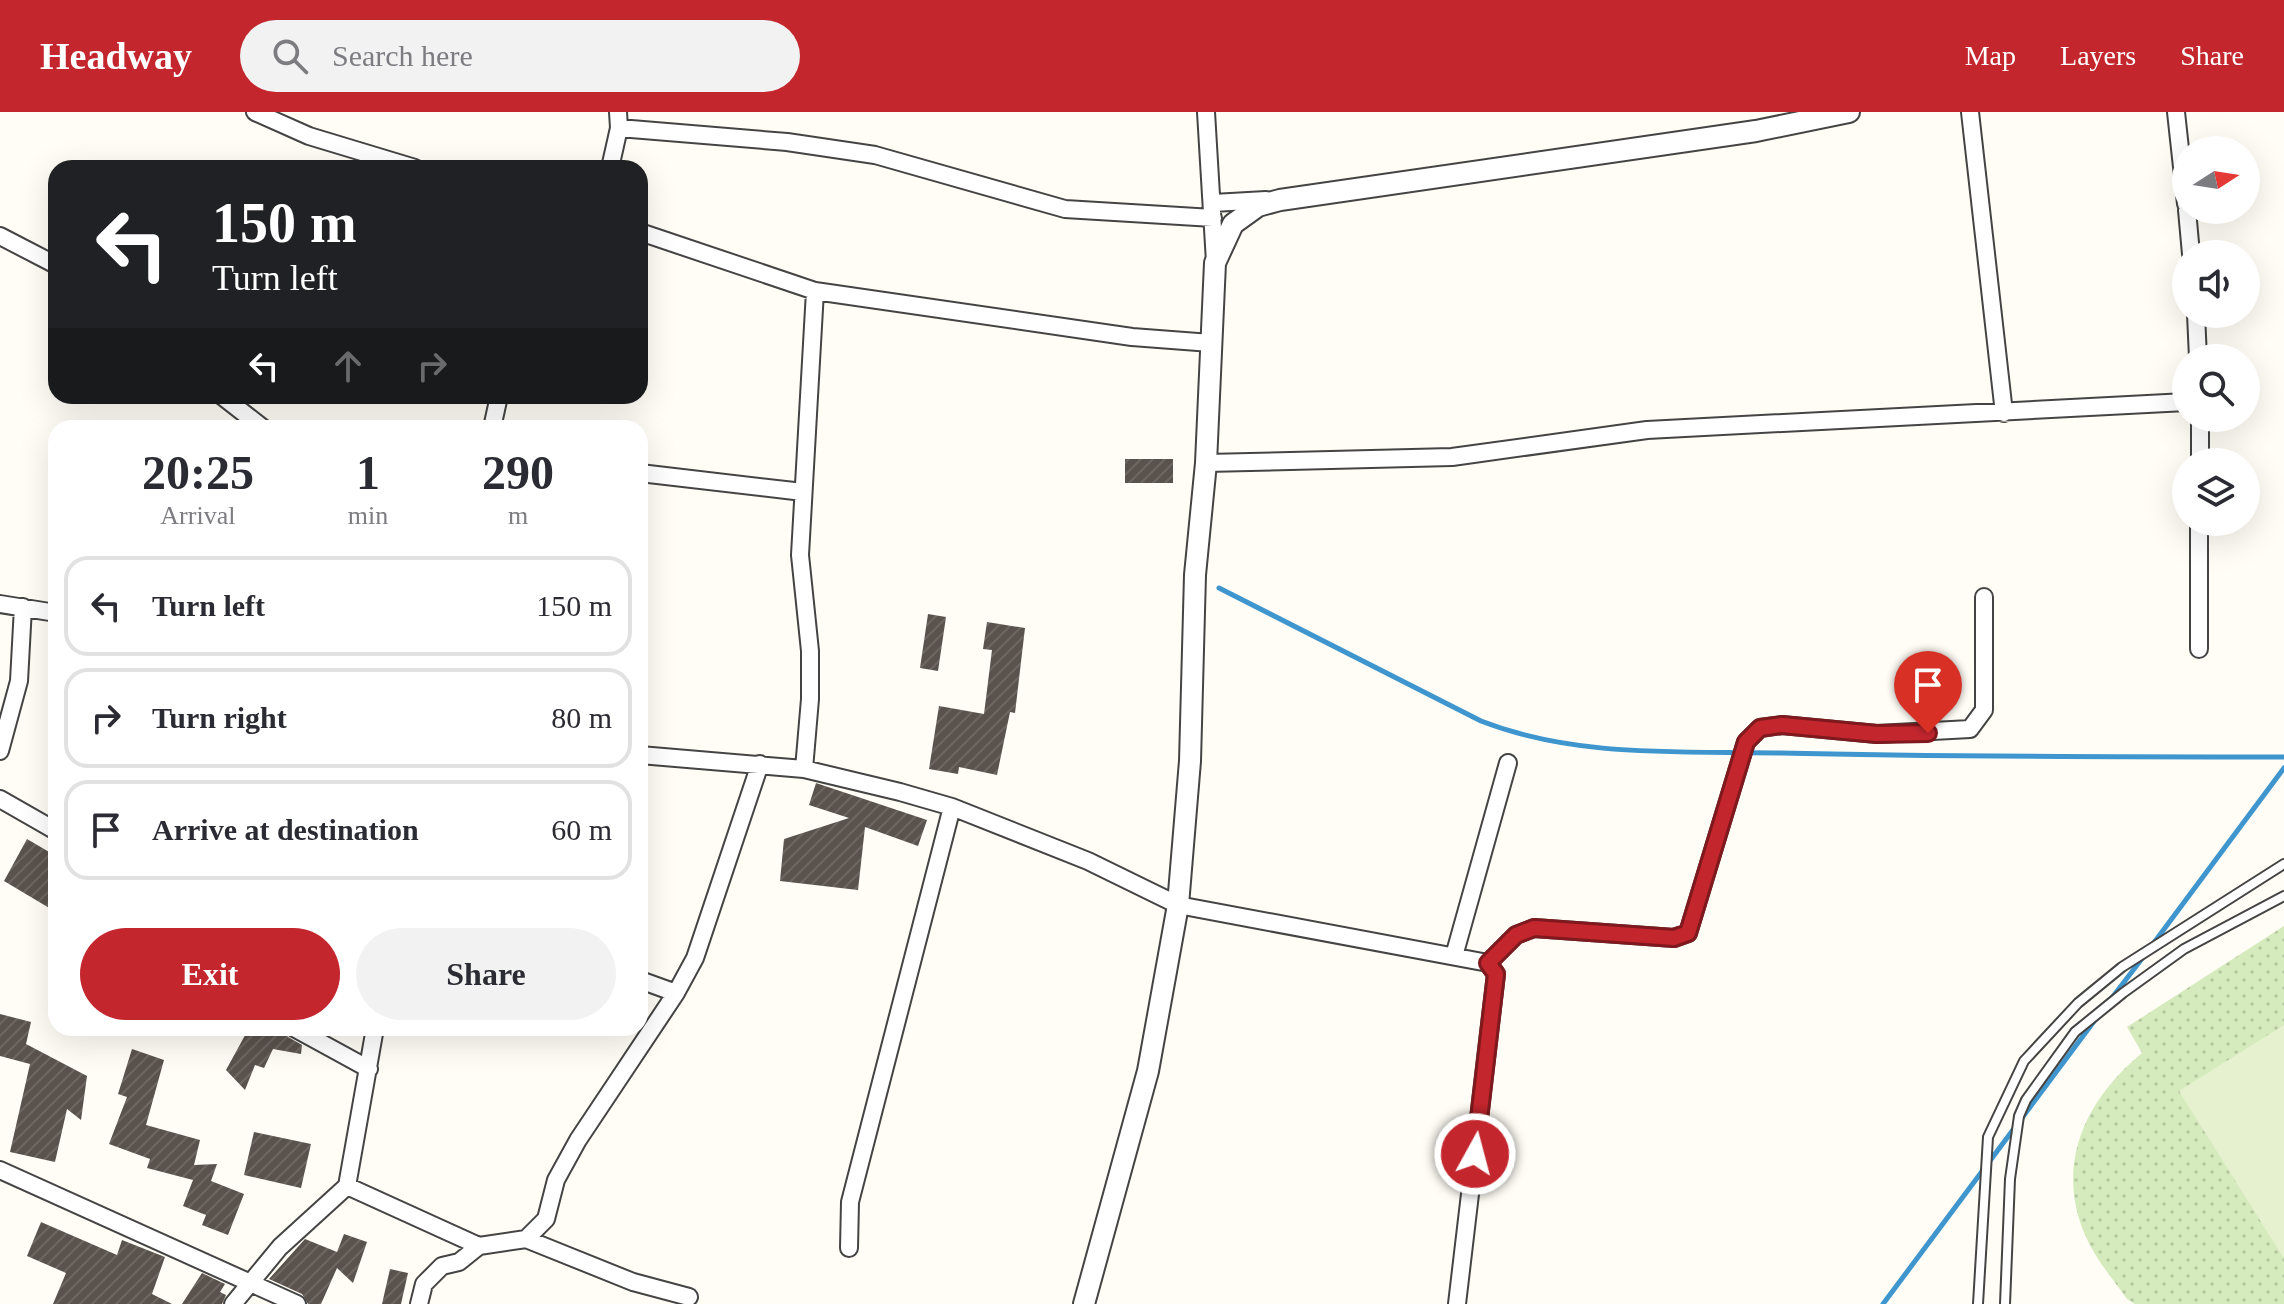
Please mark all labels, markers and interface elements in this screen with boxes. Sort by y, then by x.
search box [240,20,800,92]
icon: search [268,34,312,78]
text: Headway [40,35,192,77]
text: Search here [332,39,473,72]
text: Map [1965,40,2016,71]
text: Layers [2060,40,2136,71]
text: Share [2180,40,2244,71]
north arrow [2172,136,2260,224]
map controls [2172,136,2260,536]
icon: left [80,192,184,296]
text: 150 m [212,192,357,254]
button: sound [2172,240,2260,328]
text: Turn left [212,258,338,298]
icon: left [242,344,286,388]
icon: ahead [326,344,370,388]
icon: right [410,344,454,388]
button: search [2172,344,2260,432]
text: 20:25 [142,446,254,499]
text: 1 [356,446,380,499]
text: 290 [482,446,554,499]
button: layers [2172,448,2260,536]
text: Arrival [160,501,235,530]
text: min [348,501,388,530]
text: m [508,501,528,530]
icon: left [84,584,128,628]
text: Turn left [152,589,265,622]
text: 150 m [536,589,612,622]
pin [1894,651,1962,733]
icon: arrive [1906,663,1950,707]
icon: right [84,696,128,740]
text: Turn right [152,701,287,734]
text: 80 m [551,701,612,734]
icon: arrive [84,808,128,852]
text: Arrive at destination [152,813,419,846]
text: 60 m [551,813,612,846]
button: Exit [80,928,340,1020]
button: Share [356,928,616,1020]
position arrow [1433,1112,1517,1196]

